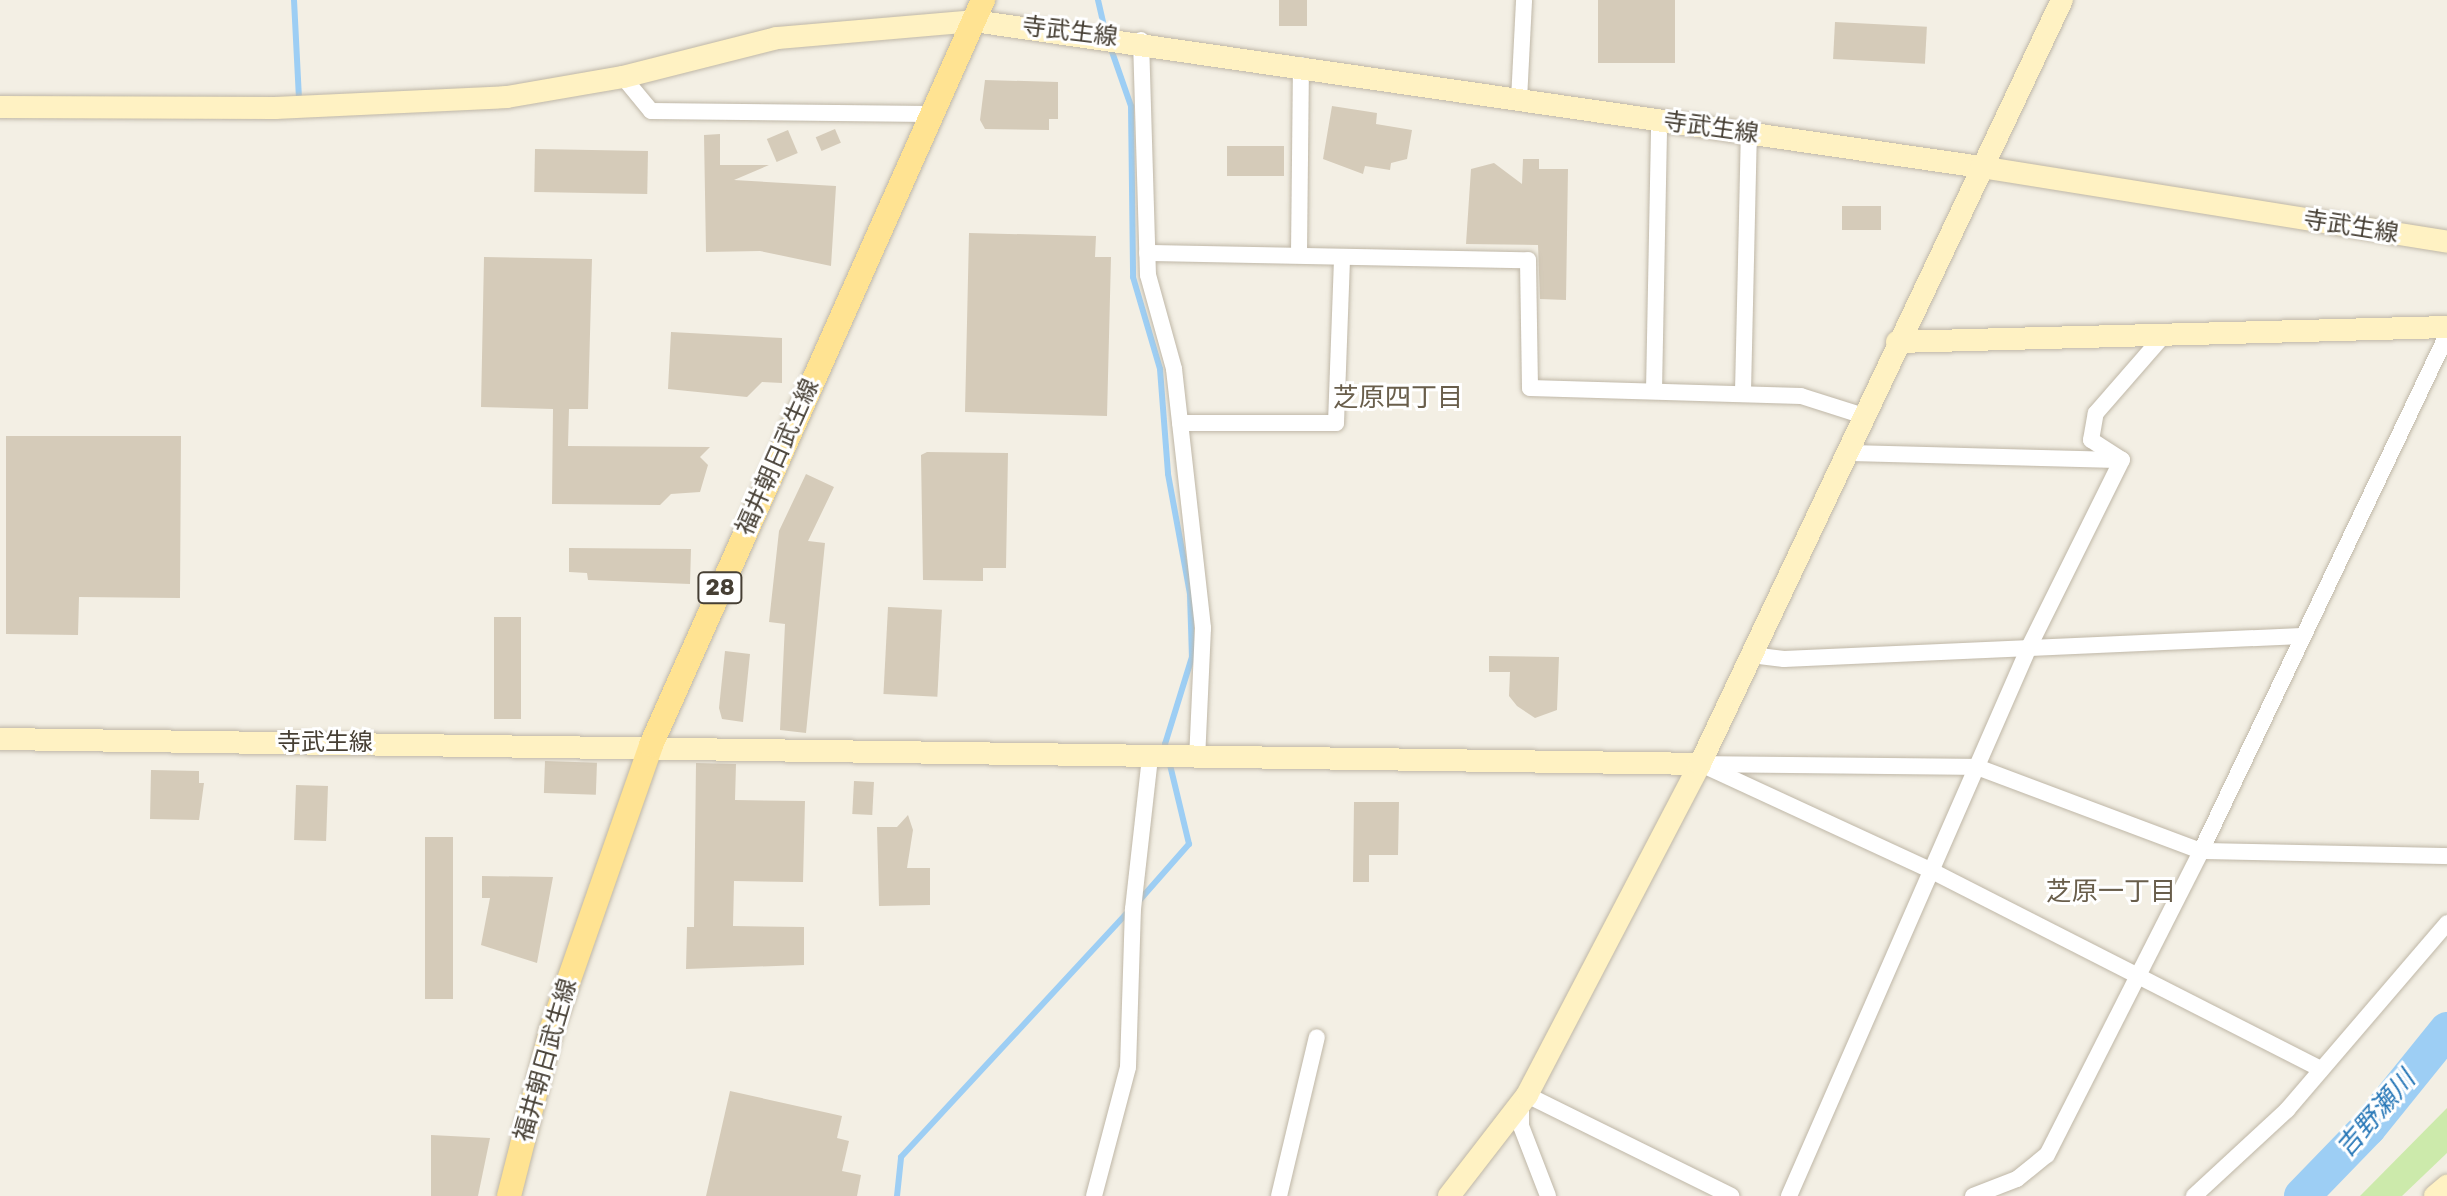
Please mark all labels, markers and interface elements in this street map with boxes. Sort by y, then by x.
street label: 寺武生線 [1021,12,1119,52]
street label: 寺武生線 [1661,107,1761,149]
street label: 寺武生線 [2301,205,2401,249]
street label: 福井朝日武生線 [731,374,825,540]
district label: 芝原四丁目 [1333,382,1463,414]
road number: 28 [696,570,744,606]
street label: 寺武生線 [277,729,373,757]
district label: 芝原一丁目 [2046,876,2176,908]
street label: 福井朝日武生線 [509,975,583,1145]
water label: 吉野瀬川 [2330,1065,2422,1163]

